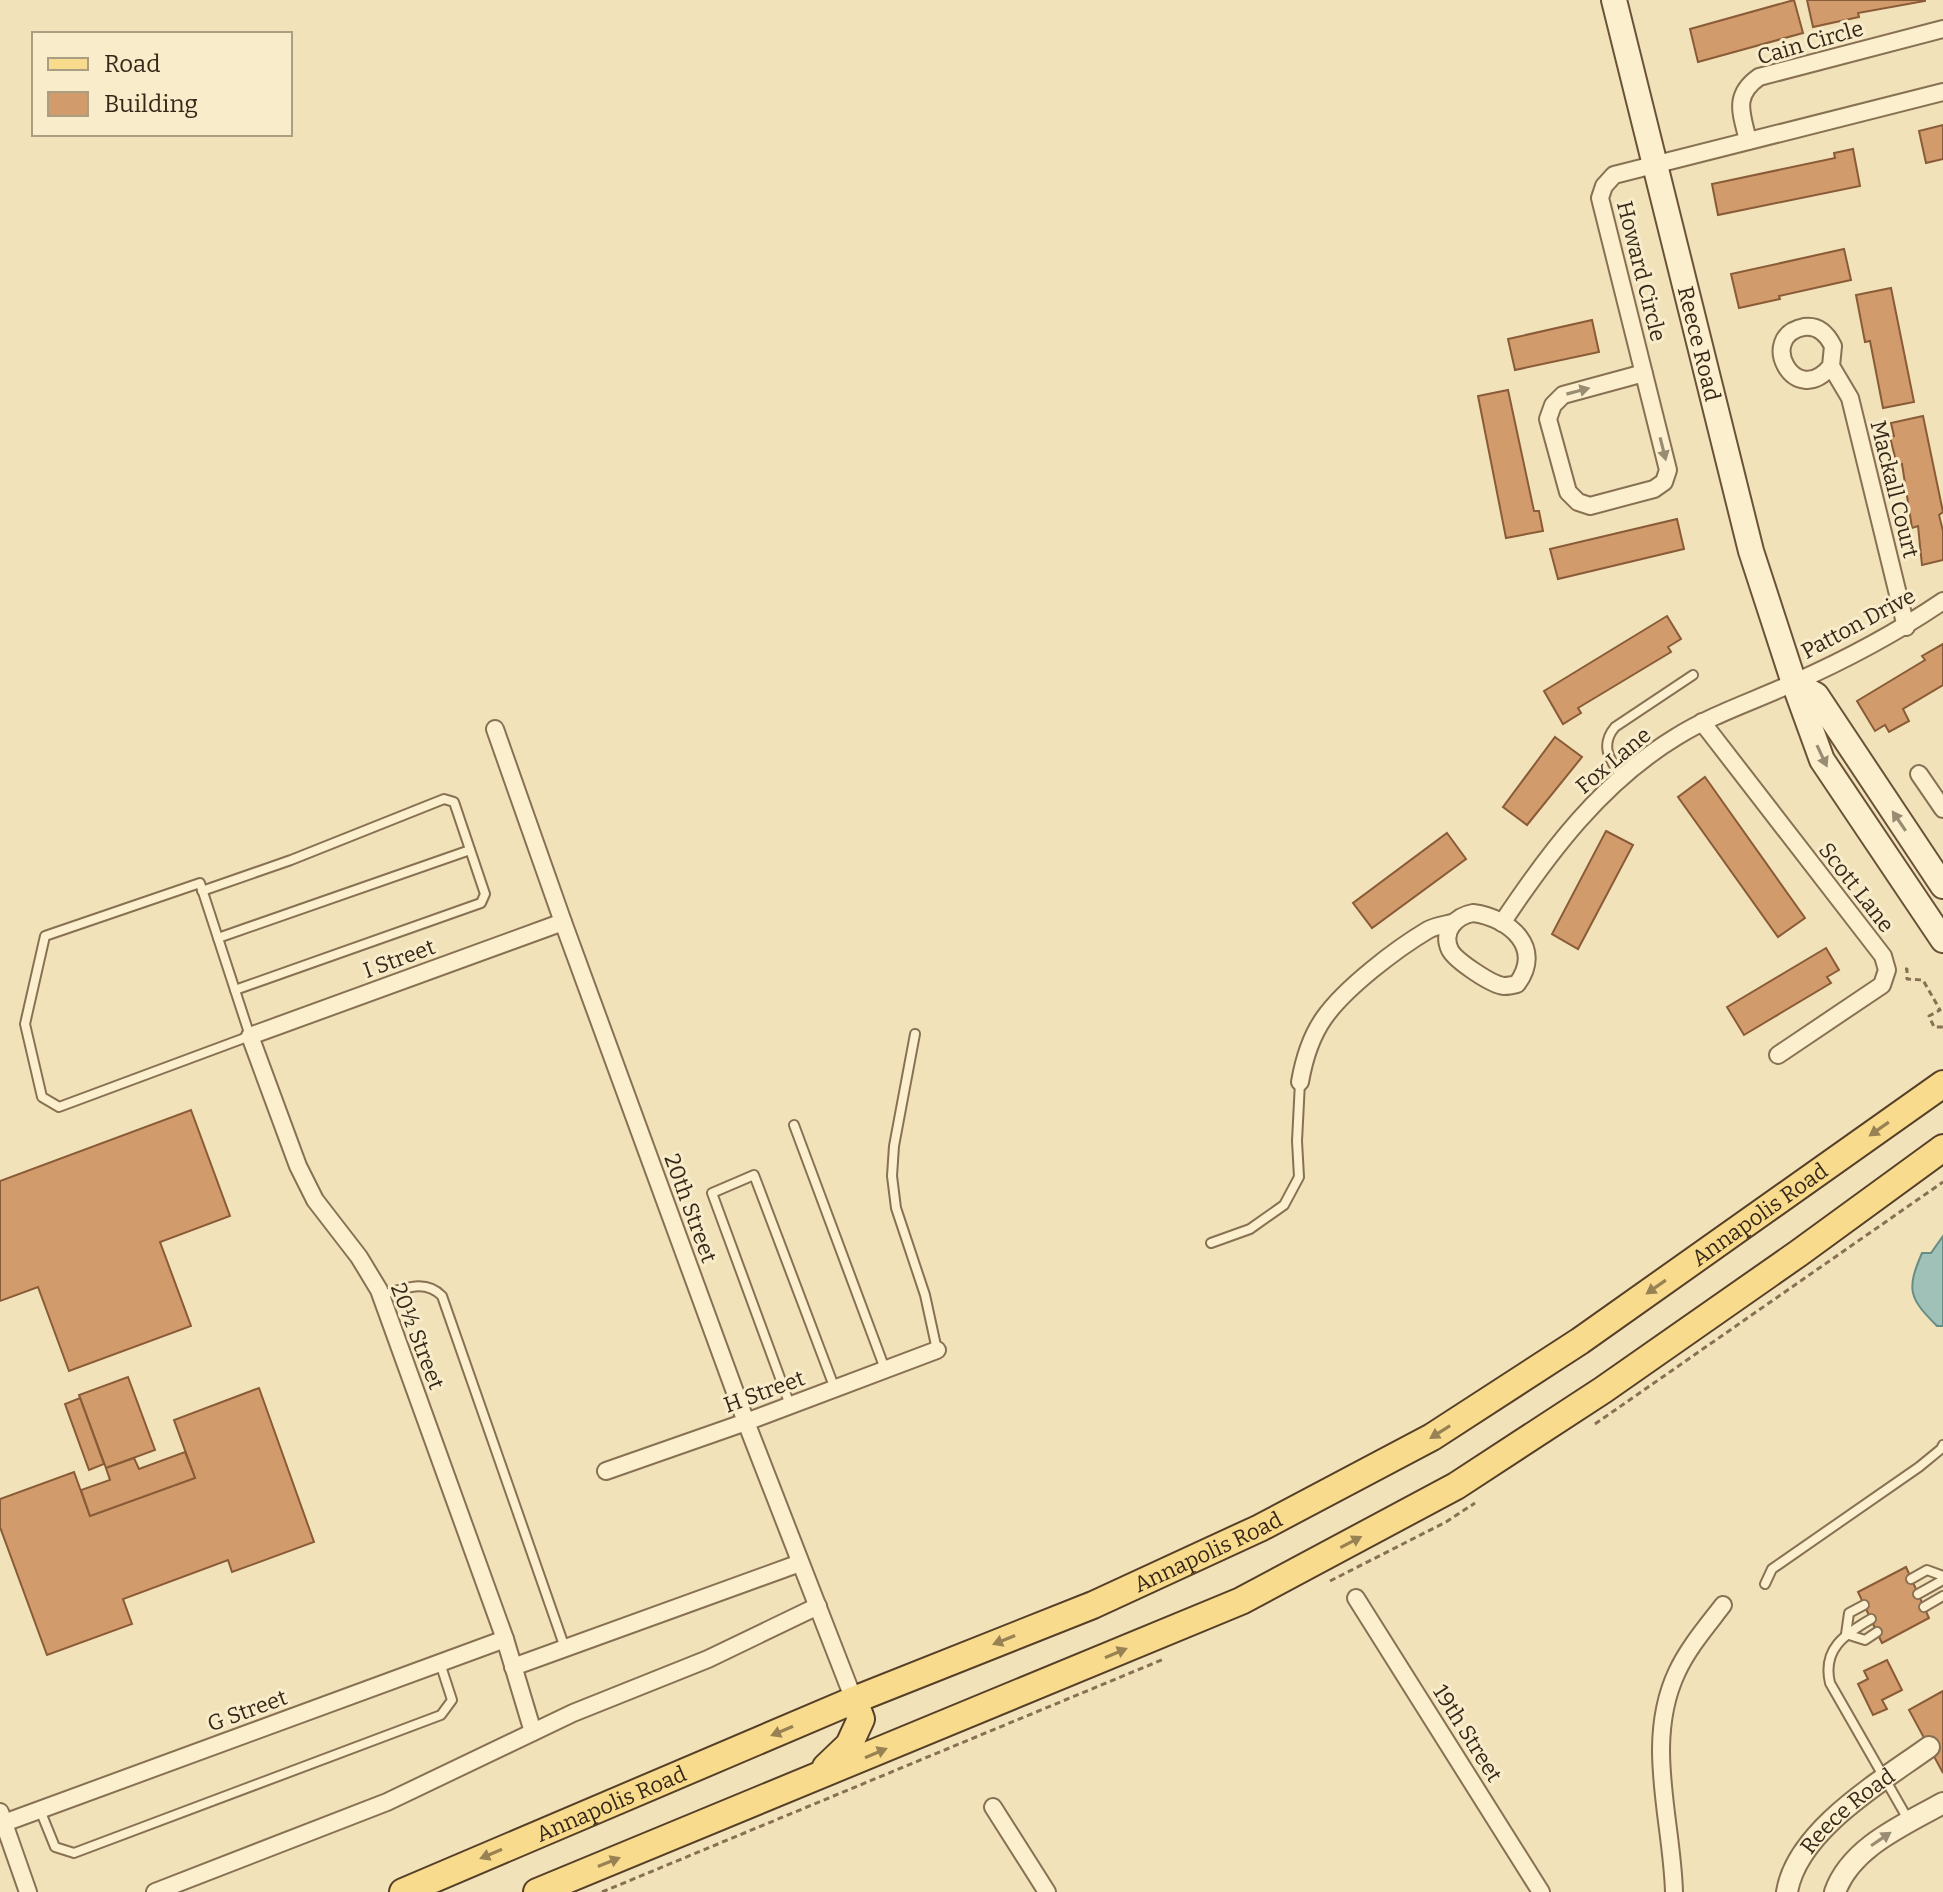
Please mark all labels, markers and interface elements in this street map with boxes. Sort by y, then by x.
street label: Cain Circle [1754,14,1866,71]
legend [32,32,292,136]
text: Road [104,50,160,78]
text: Building [104,90,198,118]
street label: Howard Circle [1611,198,1672,344]
street label: Reece Road [1672,284,1726,404]
one-way arrow [1566,384,1591,396]
street label: Mackall Court [1864,418,1925,561]
one-way arrow [1657,437,1669,462]
street label: Patton Drive [1797,582,1920,665]
street label: Fox Lane [1570,721,1656,800]
one-way arrow [1815,744,1828,767]
one-way arrow [1891,811,1906,832]
street label: Scott Lane [1813,837,1900,938]
street label: I Street [360,933,439,984]
one-way arrow [1869,1121,1890,1136]
street label: 20th Street [658,1150,723,1266]
street label: Annapolis Road [1686,1157,1833,1272]
street label: 20½ Street [385,1279,450,1393]
one-way arrow [1646,1279,1667,1294]
street label: H Street [720,1364,808,1419]
one-way arrow [1429,1424,1451,1438]
street label: Annapolis Road [1130,1506,1287,1598]
one-way arrow [1339,1536,1362,1549]
one-way arrow [992,1634,1016,1647]
one-way arrow [1104,1646,1128,1659]
street label: 19th Street [1427,1680,1508,1787]
street label: G Street [204,1684,291,1737]
one-way arrow [770,1724,794,1737]
one-way arrow [864,1746,888,1759]
street label: Annapolis Road [532,1760,690,1848]
street label: Reece Road [1794,1762,1900,1859]
one-way arrow [1871,1832,1892,1847]
one-way arrow [480,1848,503,1861]
one-way arrow [597,1856,621,1869]

